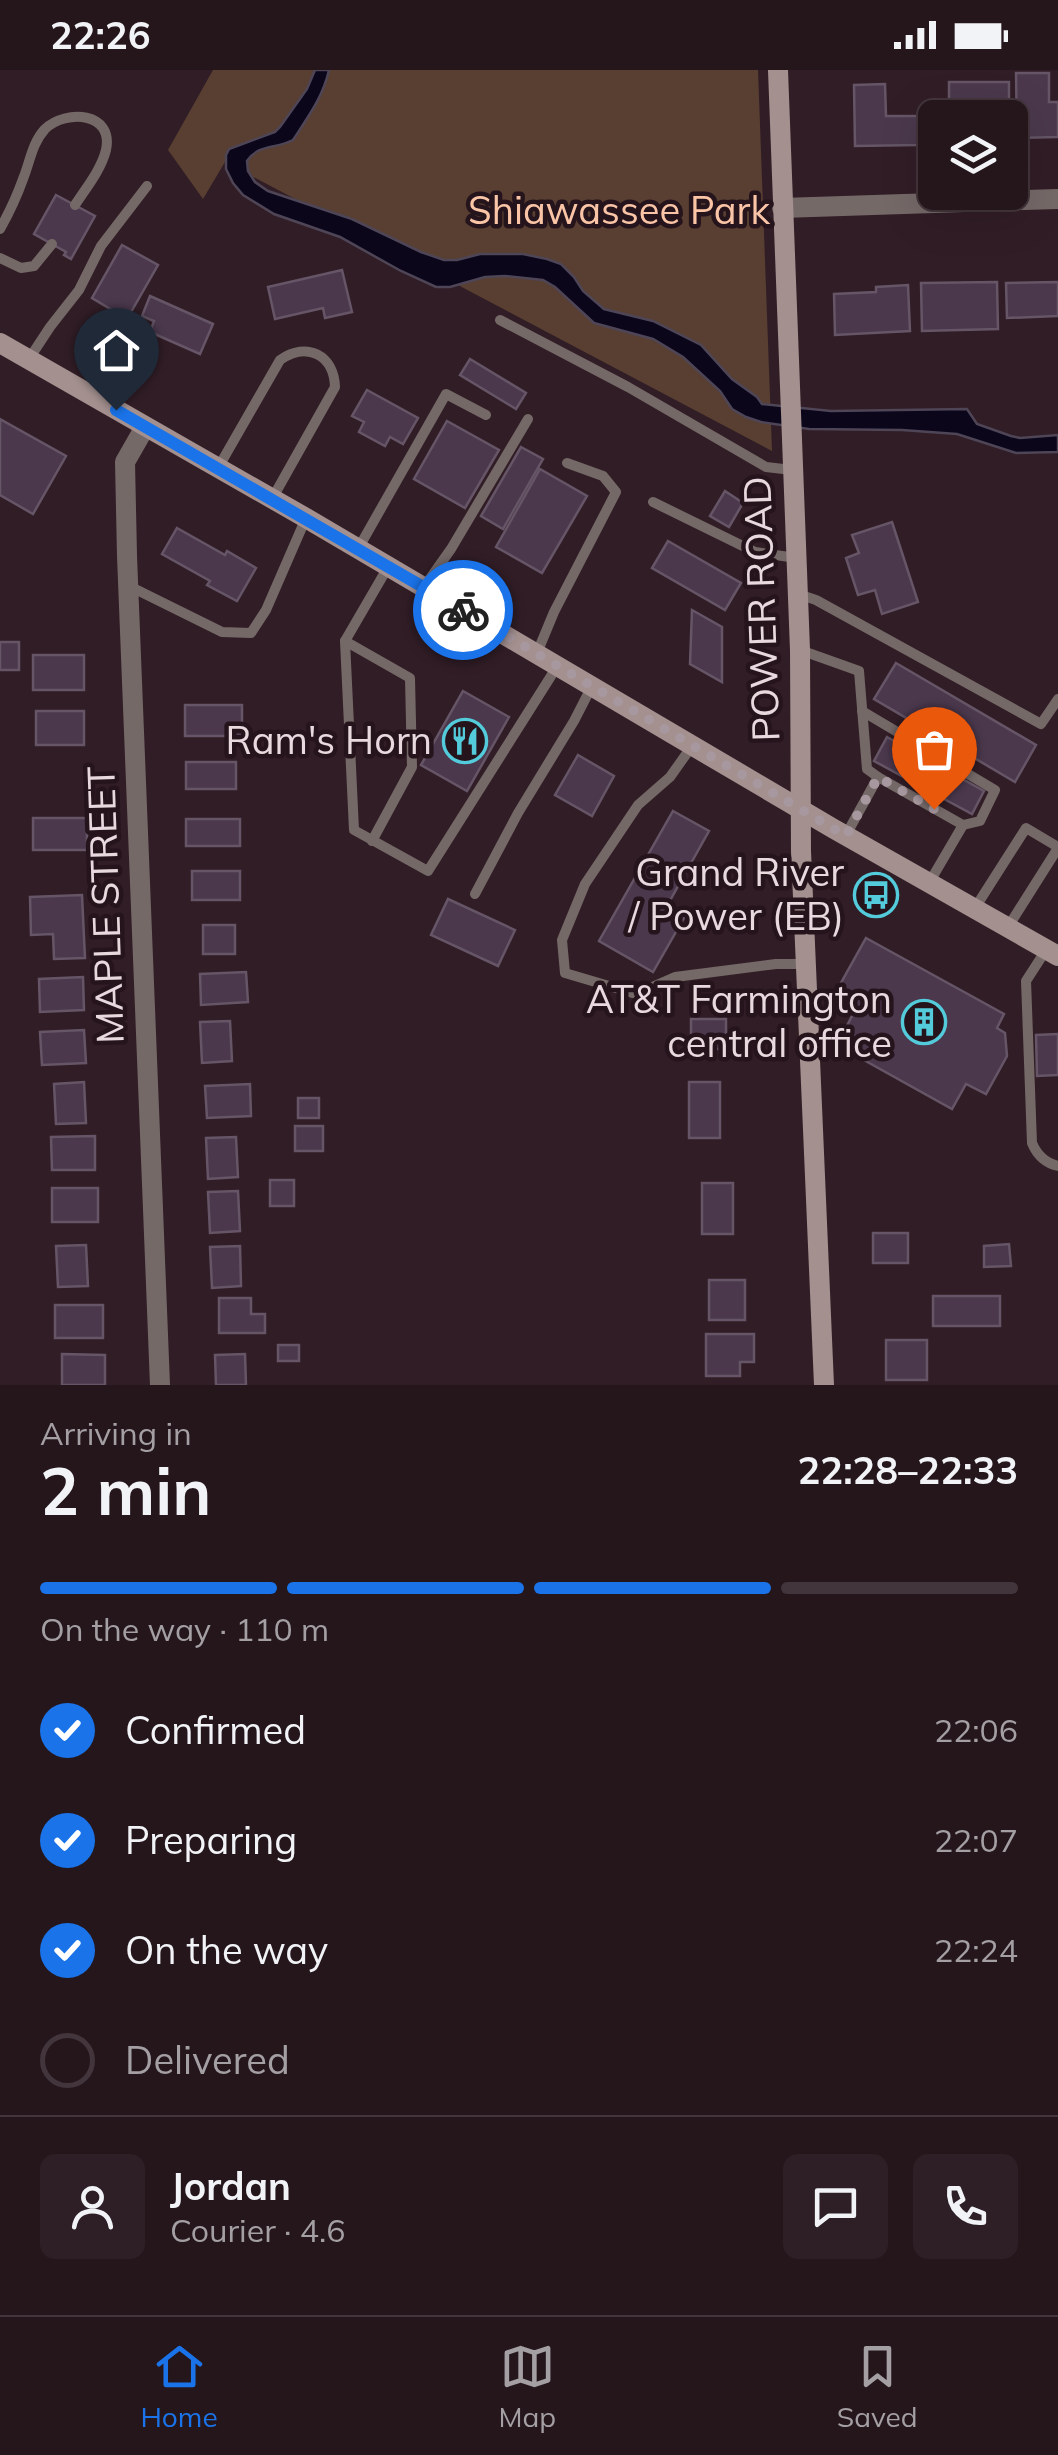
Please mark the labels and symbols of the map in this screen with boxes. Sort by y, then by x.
park label: Shiawassee Park [468,186,770,234]
pin [74,308,159,411]
street label: POWER ROAD [732,476,790,742]
courier [413,560,513,660]
pin [892,707,977,810]
place label: Ram's Horn [226,716,432,764]
restaurant icon: Ram's Horn [442,718,488,764]
street label: MAPLE STREET [76,765,134,1045]
place label: Grand River / Power (EB) [627,848,844,940]
bus stop icon: Grand River / Power (EB) [853,872,899,918]
place label: AT&T Farmington central office [586,975,892,1067]
building icon: AT&T Farmington central office [901,999,947,1045]

